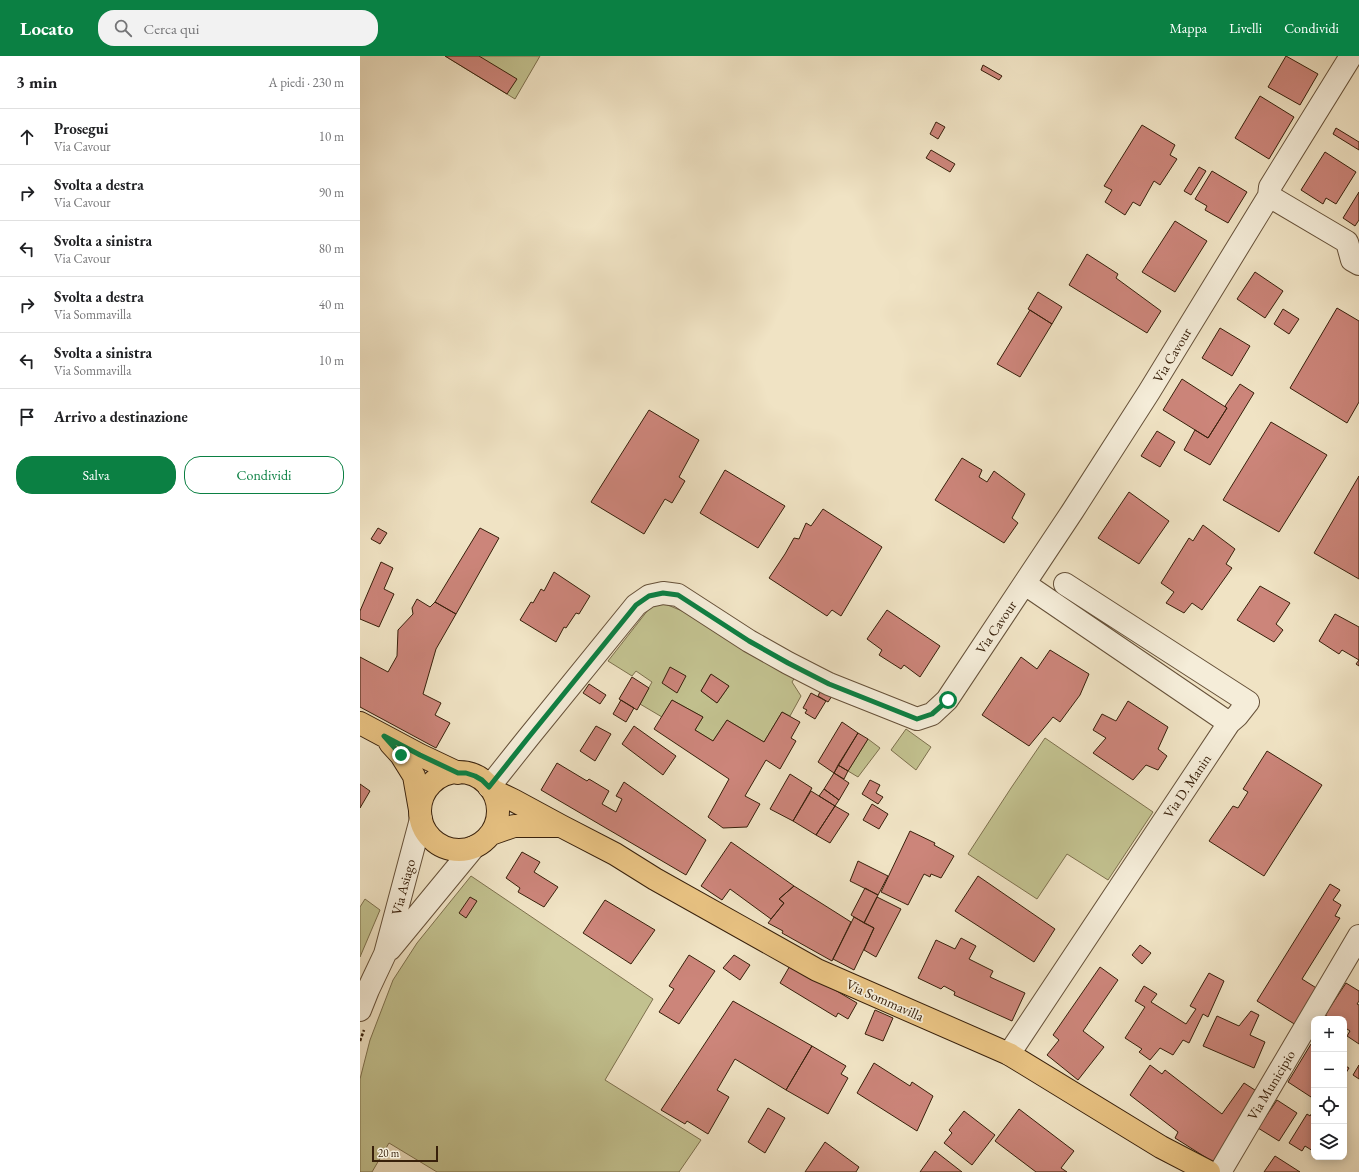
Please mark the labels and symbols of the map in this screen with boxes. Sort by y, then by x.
street label: Via Cavour [1149,324,1196,386]
street label: Via Cavour [971,596,1021,657]
route start [939,691,957,709]
route end [392,746,410,764]
street label: Via D. Manin [1159,750,1215,821]
street label: Via Asiago [387,857,419,917]
street label: Via Sommavilla [843,975,927,1025]
street label: Via Municipio [1243,1047,1299,1123]
scale bar [372,1144,438,1163]

